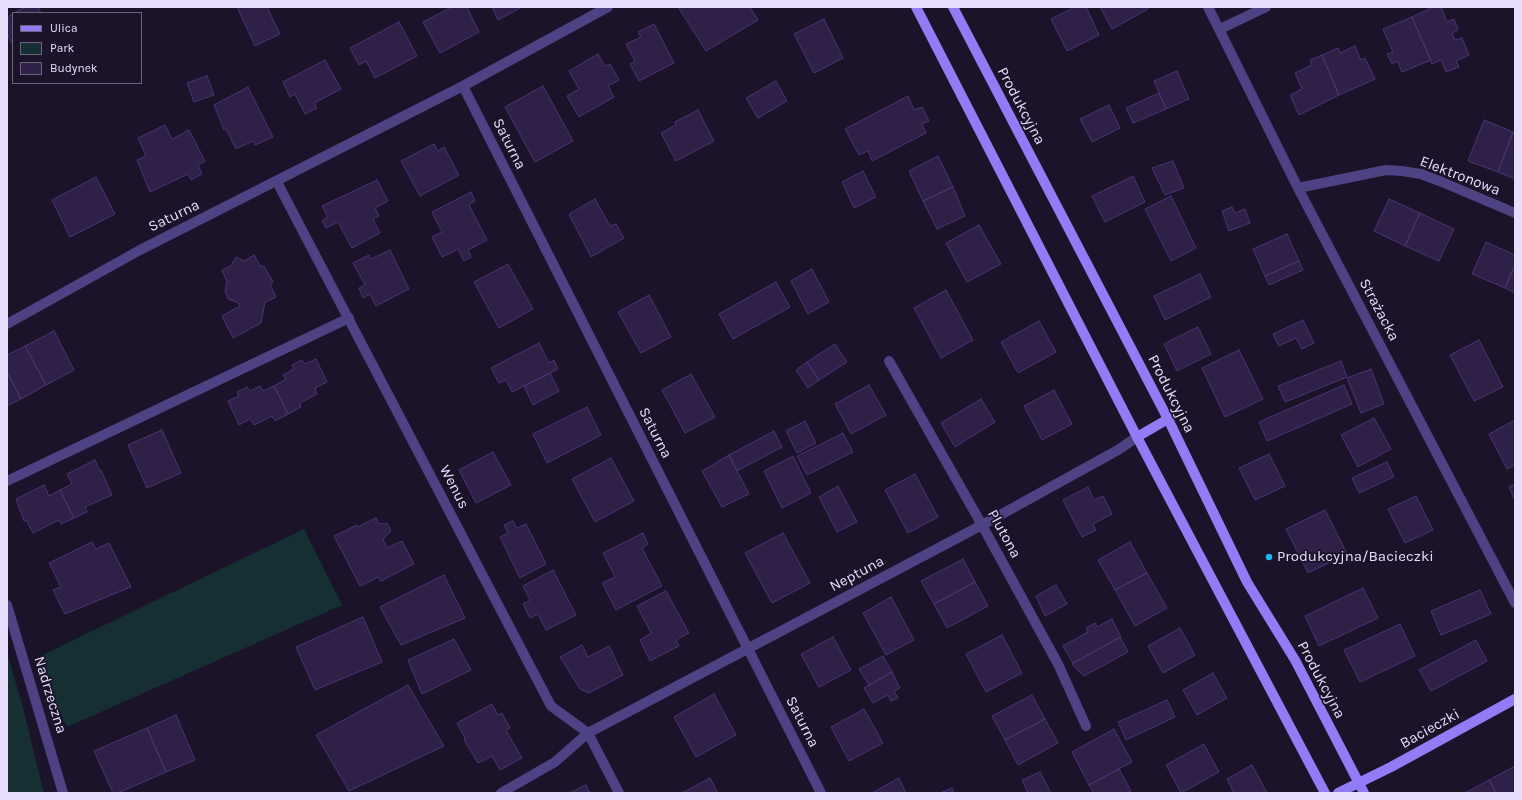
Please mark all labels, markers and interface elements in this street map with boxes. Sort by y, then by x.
legend [12,12,142,84]
text: Ulica [50,21,78,35]
text: Park [50,41,74,55]
text: Budynek [50,61,98,75]
street label: Produkcyjna [993,64,1049,148]
street label: Saturna [489,116,529,172]
street label: Elektronowa [1417,152,1503,200]
street label: Saturna [145,196,203,236]
street label: Strażacka [1355,276,1403,344]
street label: Produkcyjna [1144,352,1198,436]
street label: Saturna [635,405,675,461]
street label: Wenus [435,462,473,512]
street label: Plutona [983,507,1025,561]
place label: Produkcyjna/Bacieczki [1277,548,1434,566]
street label: Neptuna [827,552,887,596]
marker: Produkcyjna/Bacieczki [1264,552,1274,562]
street label: Produkcyjna [1293,638,1349,722]
street label: Nadrzeczna [30,654,70,736]
street label: Saturna [782,694,822,750]
street label: Bacieczki [1397,705,1463,753]

